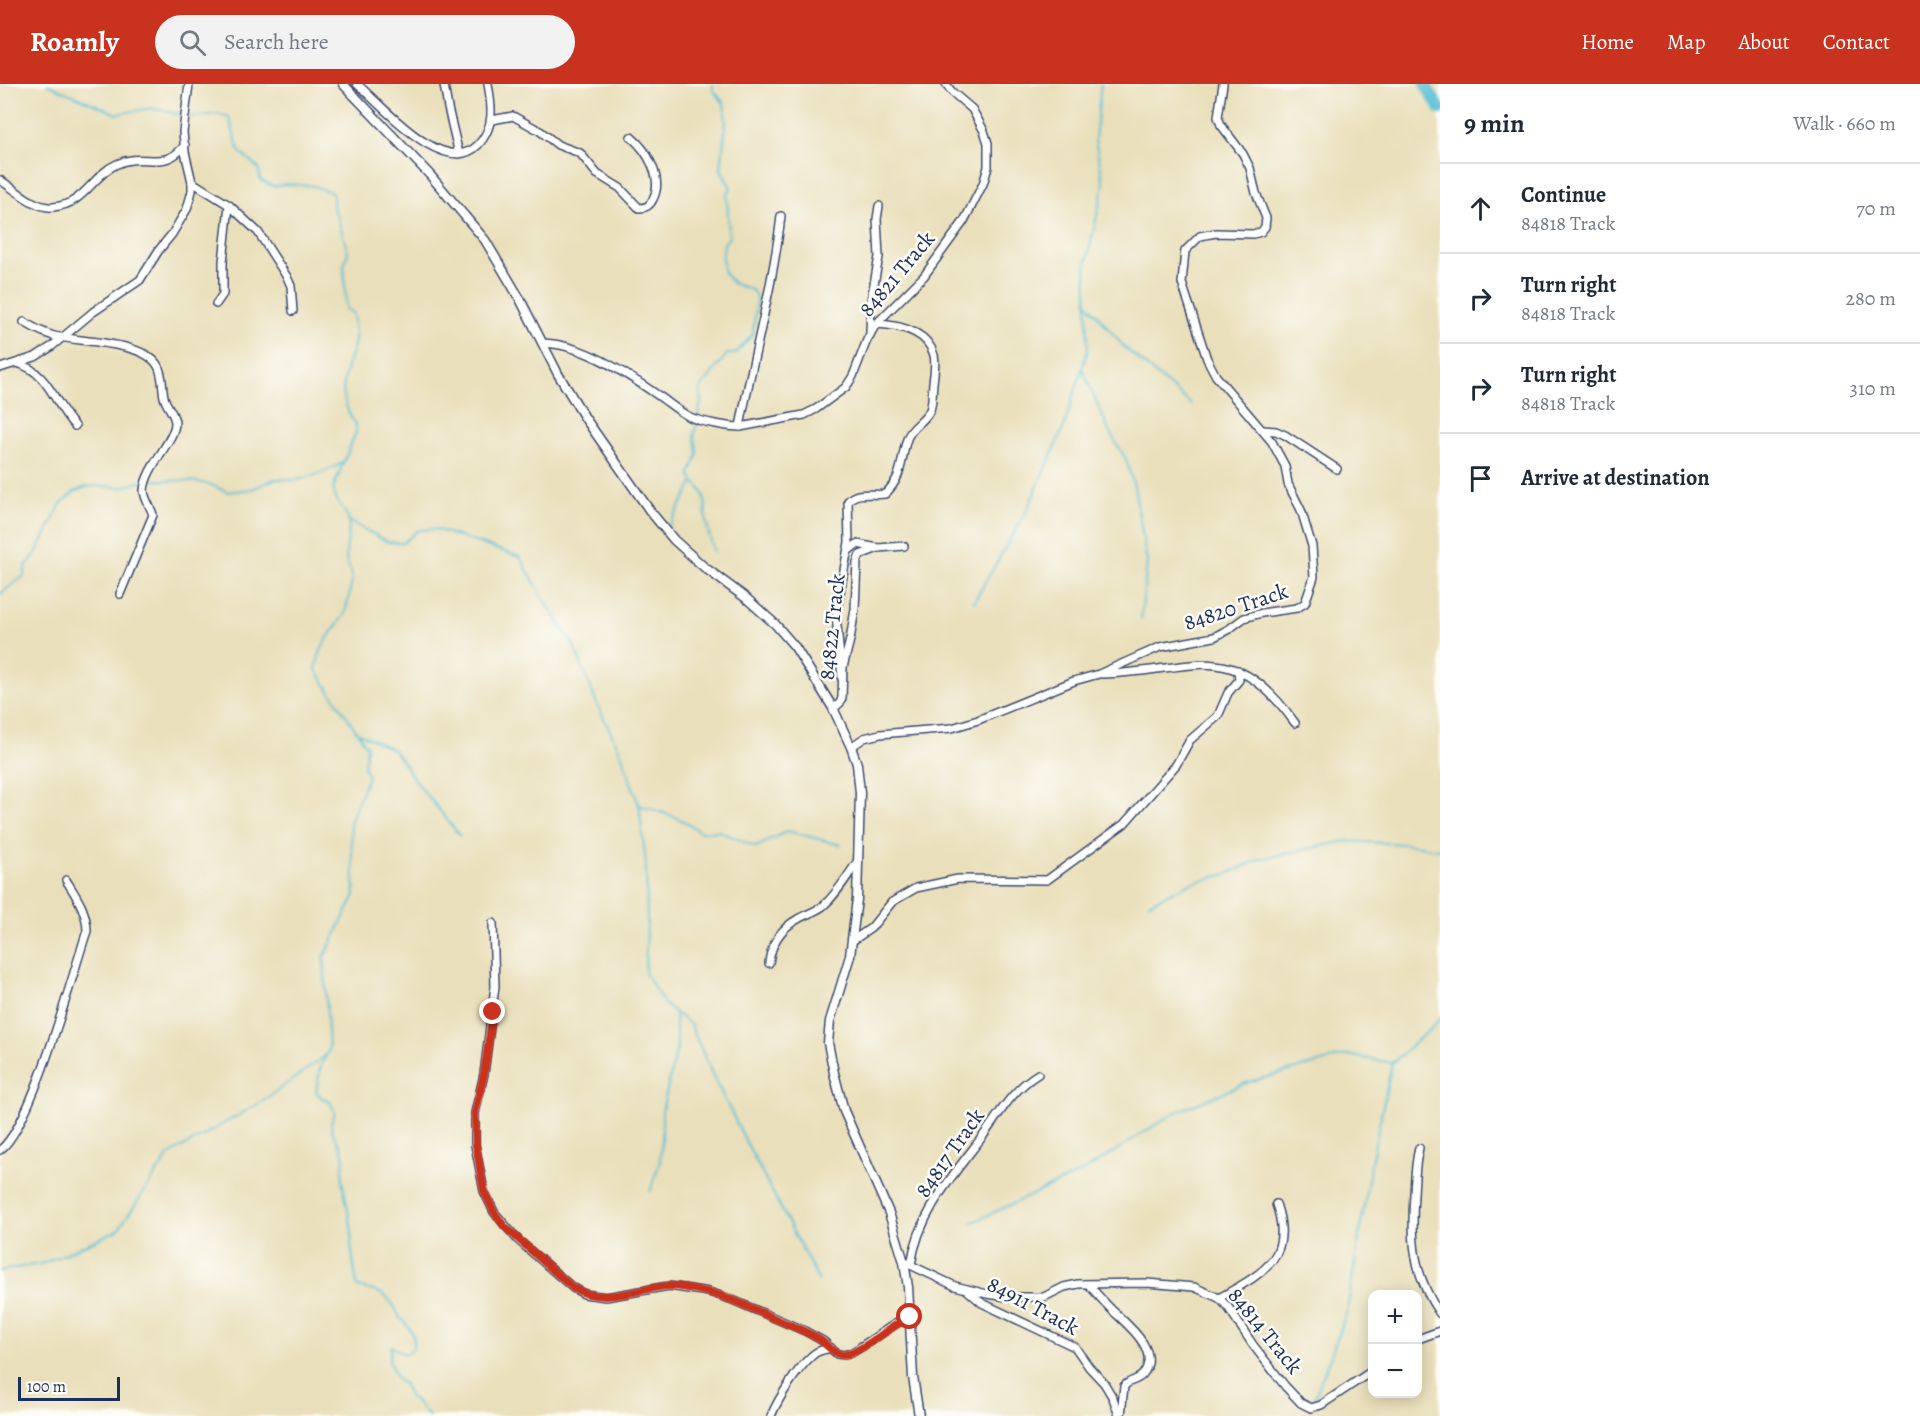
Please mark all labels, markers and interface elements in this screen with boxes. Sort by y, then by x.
search box [155,15,575,69]
text: Roamly [30,23,119,61]
icon: search [176,26,209,59]
text: Search here [224,27,329,57]
text: Home [1581,28,1634,56]
text: Map [1667,28,1705,56]
text: About [1738,28,1790,56]
text: Contact [1823,28,1890,56]
text: 9 min [1464,106,1525,141]
text: Walk · 660 m [1793,110,1896,137]
text: Continue [1521,180,1606,210]
icon: ahead [1464,192,1497,225]
text: 70 m [1856,195,1896,222]
text: 84818 Track [1521,210,1615,237]
street label: 84821 Track [852,225,942,323]
text: Turn right [1521,270,1617,300]
icon: right [1464,282,1497,315]
text: 280 m [1846,285,1896,312]
text: 84818 Track [1521,300,1615,327]
text: Turn right [1521,360,1617,390]
icon: right [1464,372,1497,405]
text: 310 m [1850,375,1896,402]
text: 84818 Track [1521,390,1615,417]
icon: arrive [1464,462,1497,495]
text: Arrive at destination [1521,463,1710,493]
street label: 84822 Track [812,572,852,682]
street label: 84820 Track [1180,576,1292,638]
route end [479,998,505,1024]
street label: 84817 Track [908,1102,992,1204]
street label: 84911 Track [982,1269,1084,1343]
street label: 84814 Track [1221,1281,1309,1381]
map controls [1368,1290,1422,1398]
button: + [1368,1290,1422,1344]
route start [896,1303,922,1329]
button: − [1368,1344,1422,1398]
scale bar [18,1374,120,1402]
text: 100 m [27,1376,66,1398]

